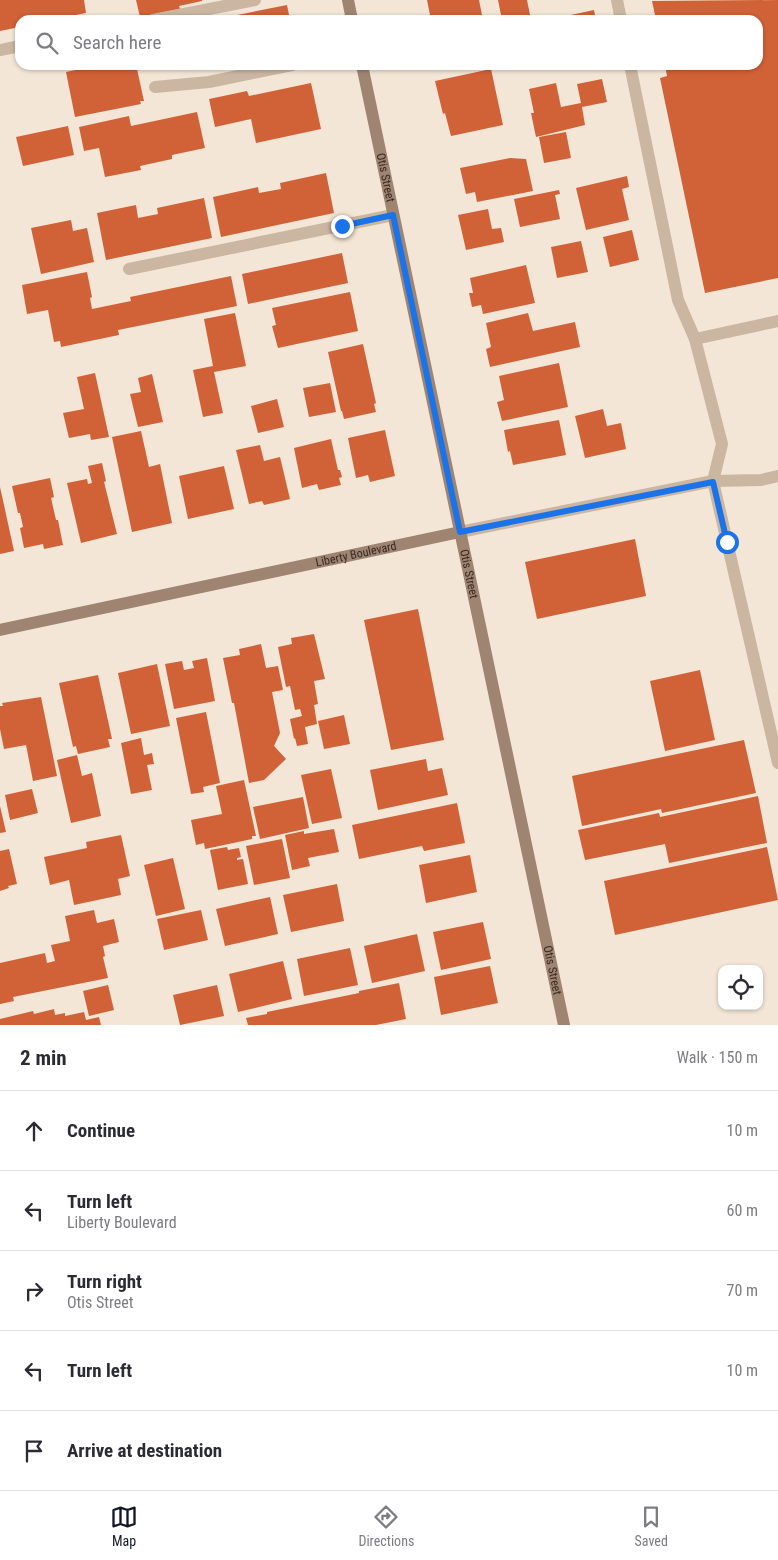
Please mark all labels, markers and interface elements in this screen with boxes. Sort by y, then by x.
search box [15,15,763,70]
icon: search [33,29,61,57]
text: Search here [73,31,161,54]
street label: Otis Street [374,152,398,204]
route end [331,215,354,238]
route start [716,531,739,554]
street label: Liberty Boulevard [314,539,398,570]
street label: Otis Street [457,548,481,600]
street label: Otis Street [540,944,565,996]
map controls [718,965,763,1010]
button: locate [718,965,763,1010]
text: 2 min [20,1046,67,1070]
text: Walk · 150 m [677,1048,758,1067]
icon: ahead [20,1117,48,1145]
text: Continue [67,1119,135,1142]
text: 10 m [726,1121,758,1140]
text: Turn left [67,1190,132,1213]
icon: left [20,1197,48,1225]
text: 60 m [726,1201,758,1220]
text: Liberty Boulevard [67,1213,177,1232]
text: Turn right [67,1270,142,1293]
icon: right [20,1277,48,1305]
text: 70 m [726,1281,758,1300]
text: Otis Street [67,1293,133,1312]
icon: left [20,1357,48,1385]
text: Turn left [67,1359,132,1382]
text: 10 m [726,1361,758,1380]
icon: arrive [20,1437,48,1465]
text: Arrive at destination [67,1439,222,1462]
tab: Map [110,1503,138,1549]
tab: Directions [358,1503,414,1549]
tab: Saved [635,1503,668,1549]

